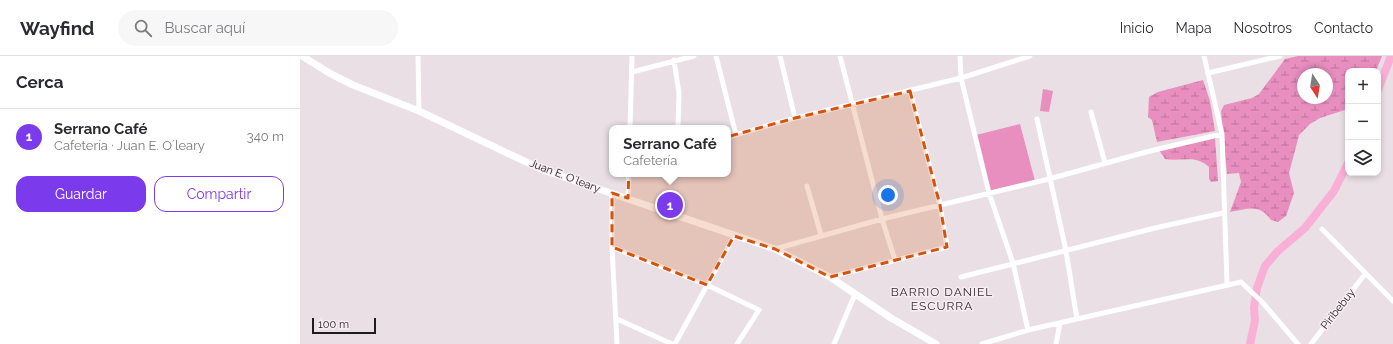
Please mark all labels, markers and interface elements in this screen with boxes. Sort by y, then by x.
search box [118,10,398,46]
text: Wayfind [20,17,94,39]
icon: search [132,17,154,39]
text: Buscar aquí [164,19,245,37]
text: Inicio [1120,20,1153,36]
text: Mapa [1175,20,1212,36]
text: Nosotros [1234,20,1292,36]
text: Contacto [1314,20,1373,36]
north arrow [1297,68,1333,104]
map controls [1345,68,1381,176]
button: + [1345,68,1381,104]
text: Cerca [16,72,64,92]
button: − [1345,104,1381,140]
text: Serrano Café [54,120,147,138]
popup [609,125,731,177]
text: 1 [26,129,32,144]
text: 340 m [247,129,284,144]
text: Serrano Café [623,135,717,153]
text: Cafetería · Juan E. O´leary [54,138,205,153]
button: layers [1345,140,1381,176]
text: Cafetería [623,153,677,168]
street label: Juan E. O´leary [528,157,602,195]
button: Guardar [16,176,146,212]
button: Compartir [154,176,284,212]
your location [878,185,898,205]
pin: 1 [657,190,683,220]
district label: BARRIO DANIEL ESCURRA [891,285,993,313]
street label: Piribebuy [1318,286,1358,332]
scale bar [312,316,376,335]
text: 100 m [318,318,349,331]

